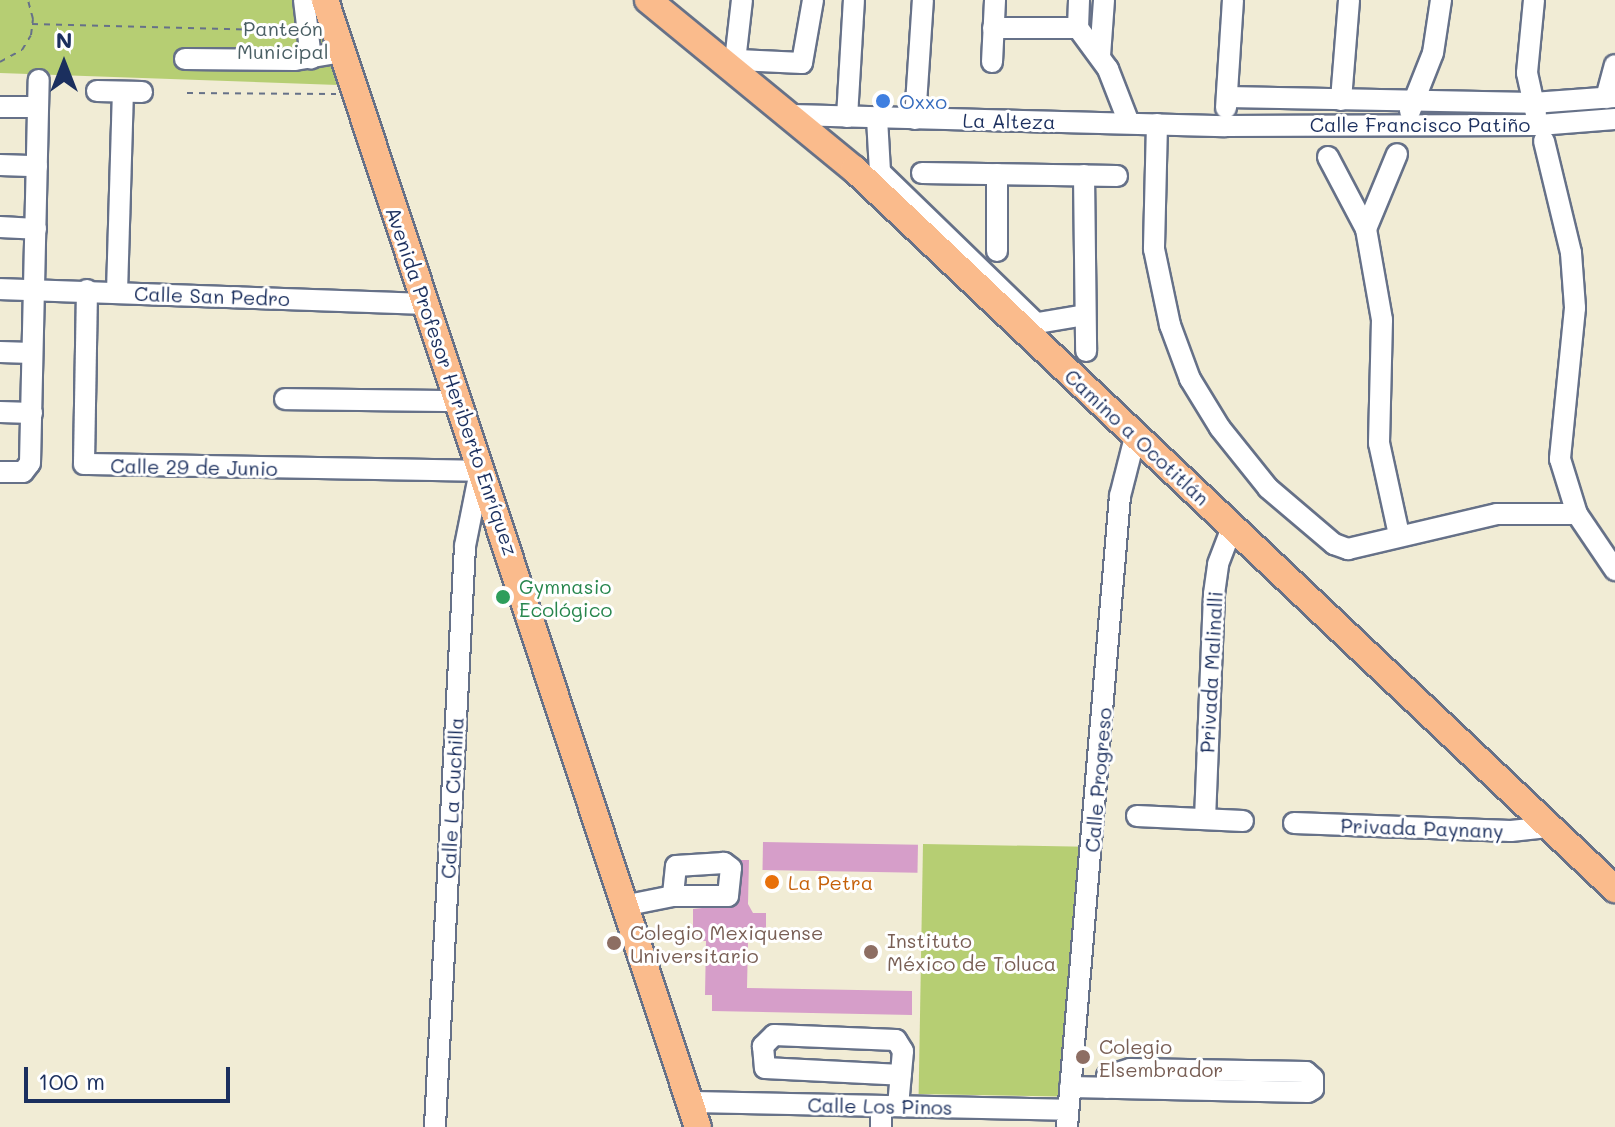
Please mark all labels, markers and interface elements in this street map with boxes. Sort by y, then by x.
park label: Panteón Municipal [237,16,329,63]
north arrow [24,24,104,104]
text: N [56,25,72,54]
place label: Oxxo [899,89,947,113]
marker: Oxxo [874,92,892,110]
street label: La Alteza [962,108,1056,134]
street label: Calle Francisco Patiño [1310,112,1530,136]
street label: Avenida Profesor Heriberto Enríquez [381,204,523,558]
street label: Calle San Pedro [134,281,290,311]
street label: Camino a Ocotitlán [1060,364,1214,510]
street label: Calle 29 de Junio [110,454,278,480]
place label: Gymnasio Ecológico [519,574,612,621]
marker: Gymnasio Ecológico [494,588,512,606]
street label: Privada Malinalli [1195,590,1227,754]
street label: Calle Progreso [1080,707,1116,853]
street label: Calle La Cuchilla [436,717,468,879]
street label: Privada Paynany [1340,813,1504,843]
place label: La Petra [788,870,873,894]
marker: La Petra [763,873,781,891]
place label: Colegio Mexiquense Universitario [630,920,823,967]
place label: Instituto México de Toluca [887,928,1056,975]
marker: Colegio Mexiquense Universitario [605,934,623,952]
marker: Instituto México de Toluca [862,943,880,961]
place label: Colegio Elsembrador [1099,1034,1223,1081]
marker: Colegio Elsembrador [1074,1048,1092,1066]
scale bar [28,1051,234,1101]
text: 100 m [38,1065,105,1096]
street label: Calle Los Pinos [807,1093,953,1119]

